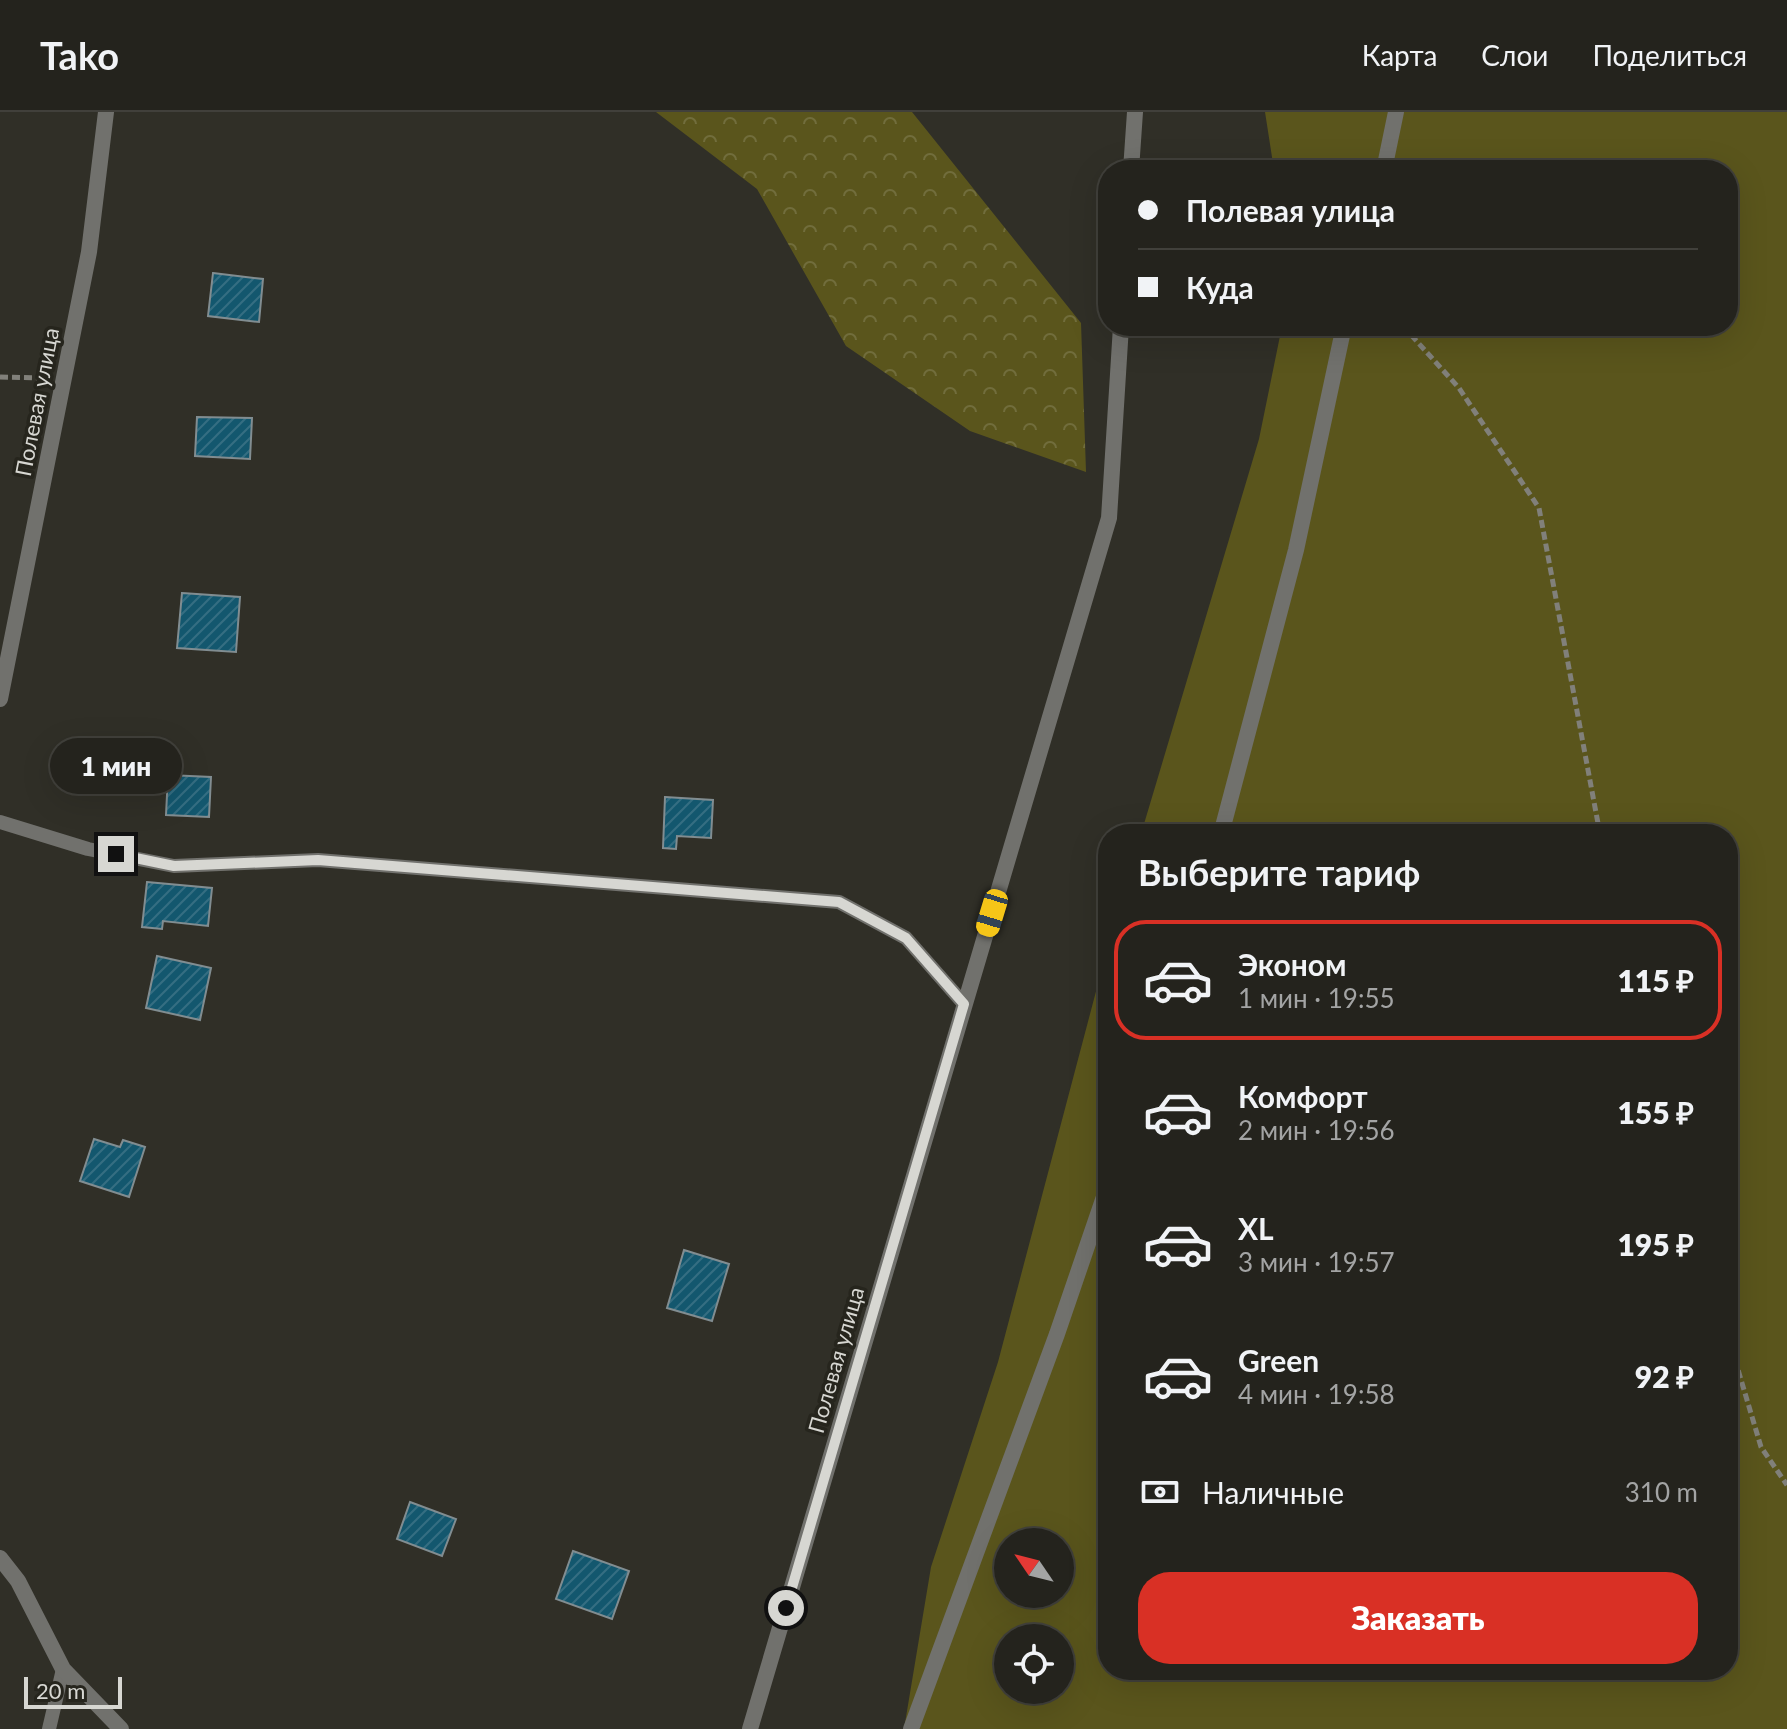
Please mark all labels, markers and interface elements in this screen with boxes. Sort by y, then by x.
text: Tako [40,32,119,78]
text: Карта [1362,38,1437,72]
text: Слои [1481,38,1548,72]
text: Поделиться [1592,38,1747,72]
text: Полевая улица [1186,192,1395,228]
text: Куда [1186,269,1254,305]
street label: Полевая улица [9,325,64,479]
callout: 1 мин [50,738,182,794]
text: 1 мин [81,750,151,782]
route end [98,836,134,872]
text: Выберите тариф [1138,850,1420,894]
car [974,887,1010,939]
icon: car [1142,944,1214,1016]
text: Эконом [1238,946,1347,982]
text: 115 ₽ [1617,962,1694,998]
text: 1 мин · 19:55 [1238,982,1395,1014]
icon: car [1142,1076,1214,1148]
text: Комфорт [1238,1078,1368,1114]
text: 155 ₽ [1617,1094,1694,1130]
text: 2 мин · 19:56 [1238,1114,1395,1146]
icon: car [1142,1208,1214,1280]
text: XL [1238,1210,1274,1246]
text: 195 ₽ [1617,1226,1694,1262]
text: 3 мин · 19:57 [1238,1246,1395,1278]
street label: Полевая улица [802,1284,869,1436]
icon: car [1142,1340,1214,1412]
text: Green [1238,1342,1319,1378]
text: 92 ₽ [1635,1358,1694,1394]
text: 4 мин · 19:58 [1238,1378,1395,1410]
icon: cash [1138,1470,1182,1514]
text: Наличные [1202,1474,1344,1510]
text: 310 m [1625,1476,1698,1508]
north arrow [994,1528,1074,1608]
map controls [994,1528,1074,1704]
button: Заказать [1138,1572,1698,1664]
route start [768,1590,804,1626]
button: locate [994,1624,1074,1704]
scale bar [24,1673,122,1709]
text: 20 m [36,1677,85,1704]

